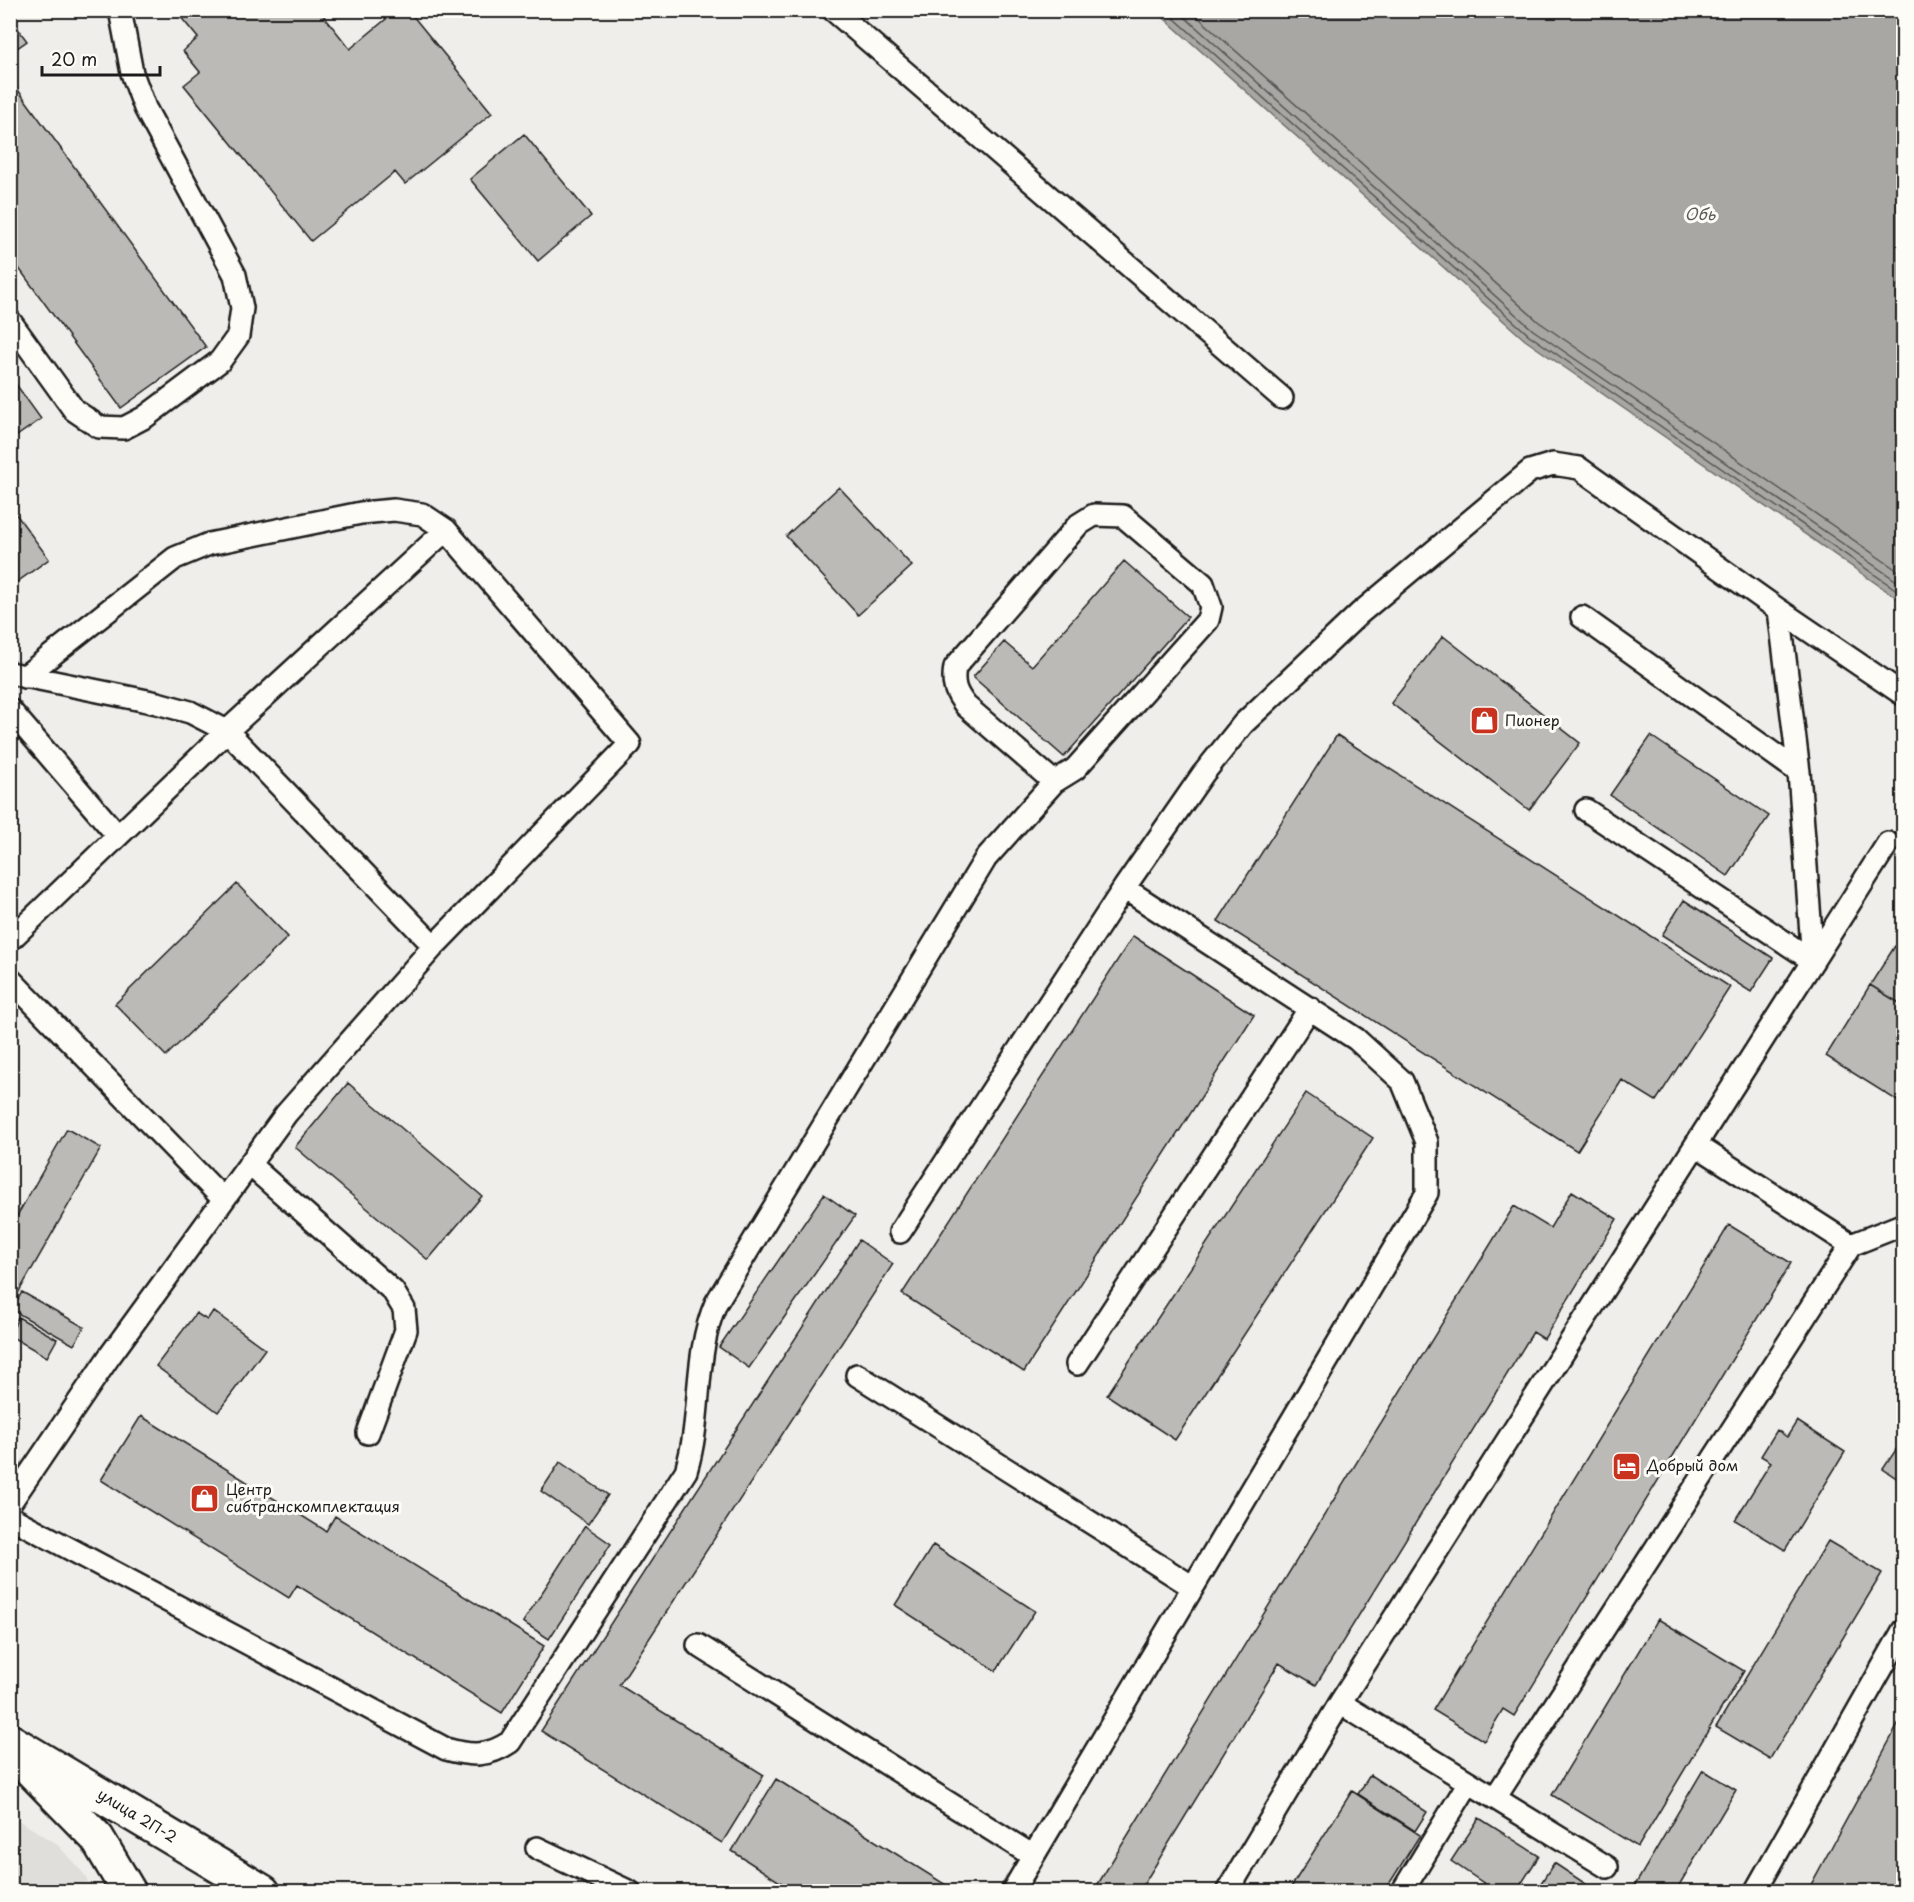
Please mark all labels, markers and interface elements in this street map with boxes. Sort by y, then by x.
scale bar [42,39,160,77]
text: 20 m [51,45,97,72]
water label: Обь [1685,201,1717,225]
shop icon: Пионер [1468,705,1500,737]
place label: Пионер [1505,708,1560,731]
hotel icon: Добрый дом [1610,1450,1642,1482]
place label: Добрый дом [1646,1453,1738,1476]
place label: Центр сибтранскомплектация [226,1477,400,1517]
shop icon: Центр сибтранскомплектация [189,1483,221,1515]
street label: улица 2П-2 [94,1782,182,1848]

